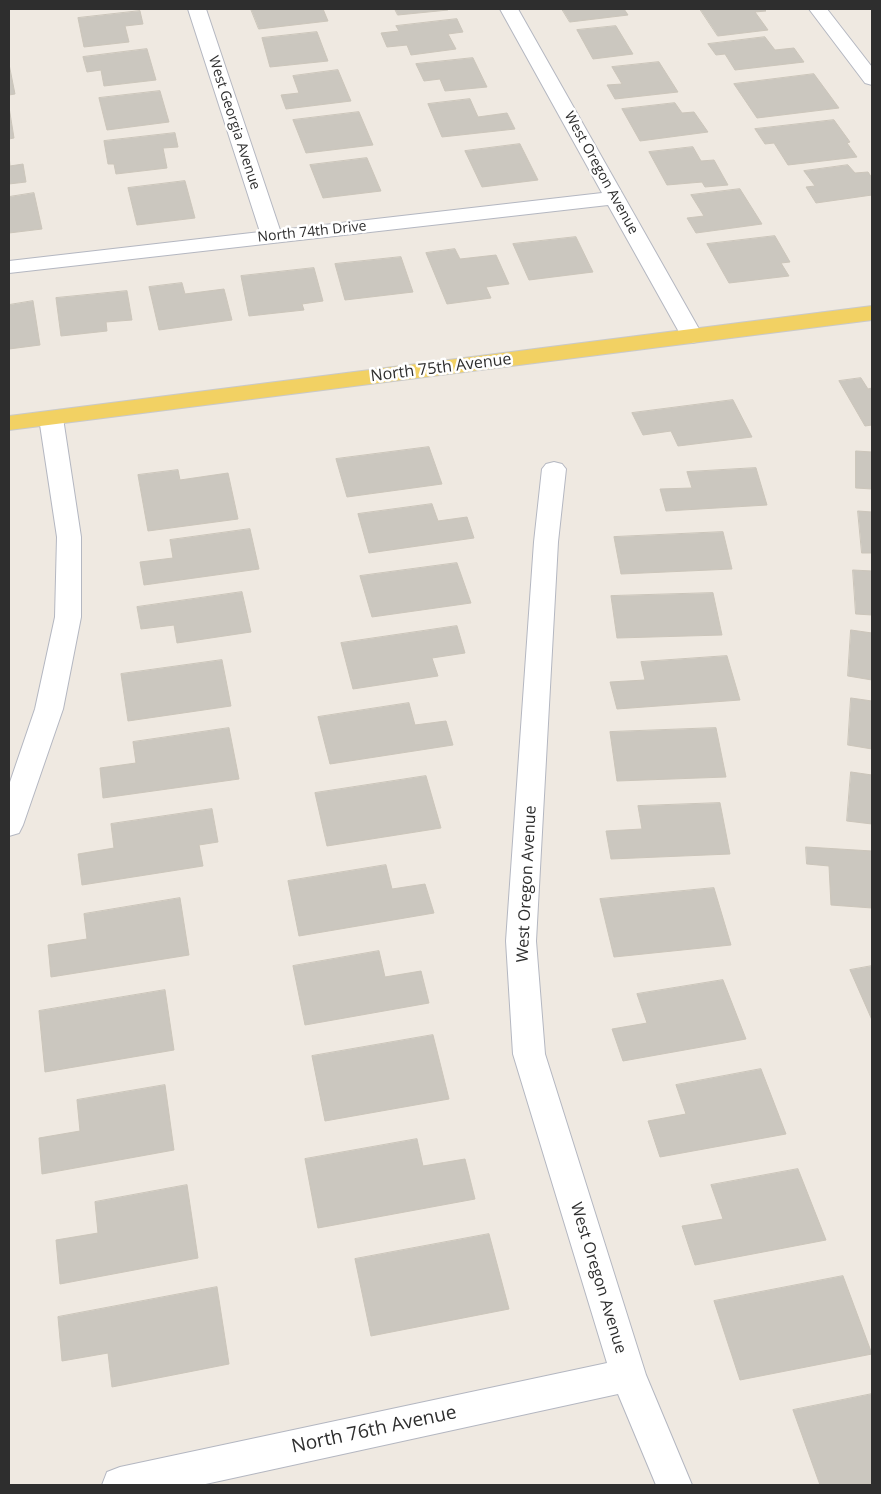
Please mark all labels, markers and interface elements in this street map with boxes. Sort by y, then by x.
street label: West Georgia Avenue [204,54,264,192]
street label: West Oregon Avenue [560,109,642,237]
street label: North 74th Drive [257,218,367,246]
street label: North 75th Avenue [370,350,512,386]
street label: West Oregon Avenue [513,805,541,963]
street label: West Oregon Avenue [566,1200,630,1356]
street label: North 76th Avenue [289,1401,459,1459]

